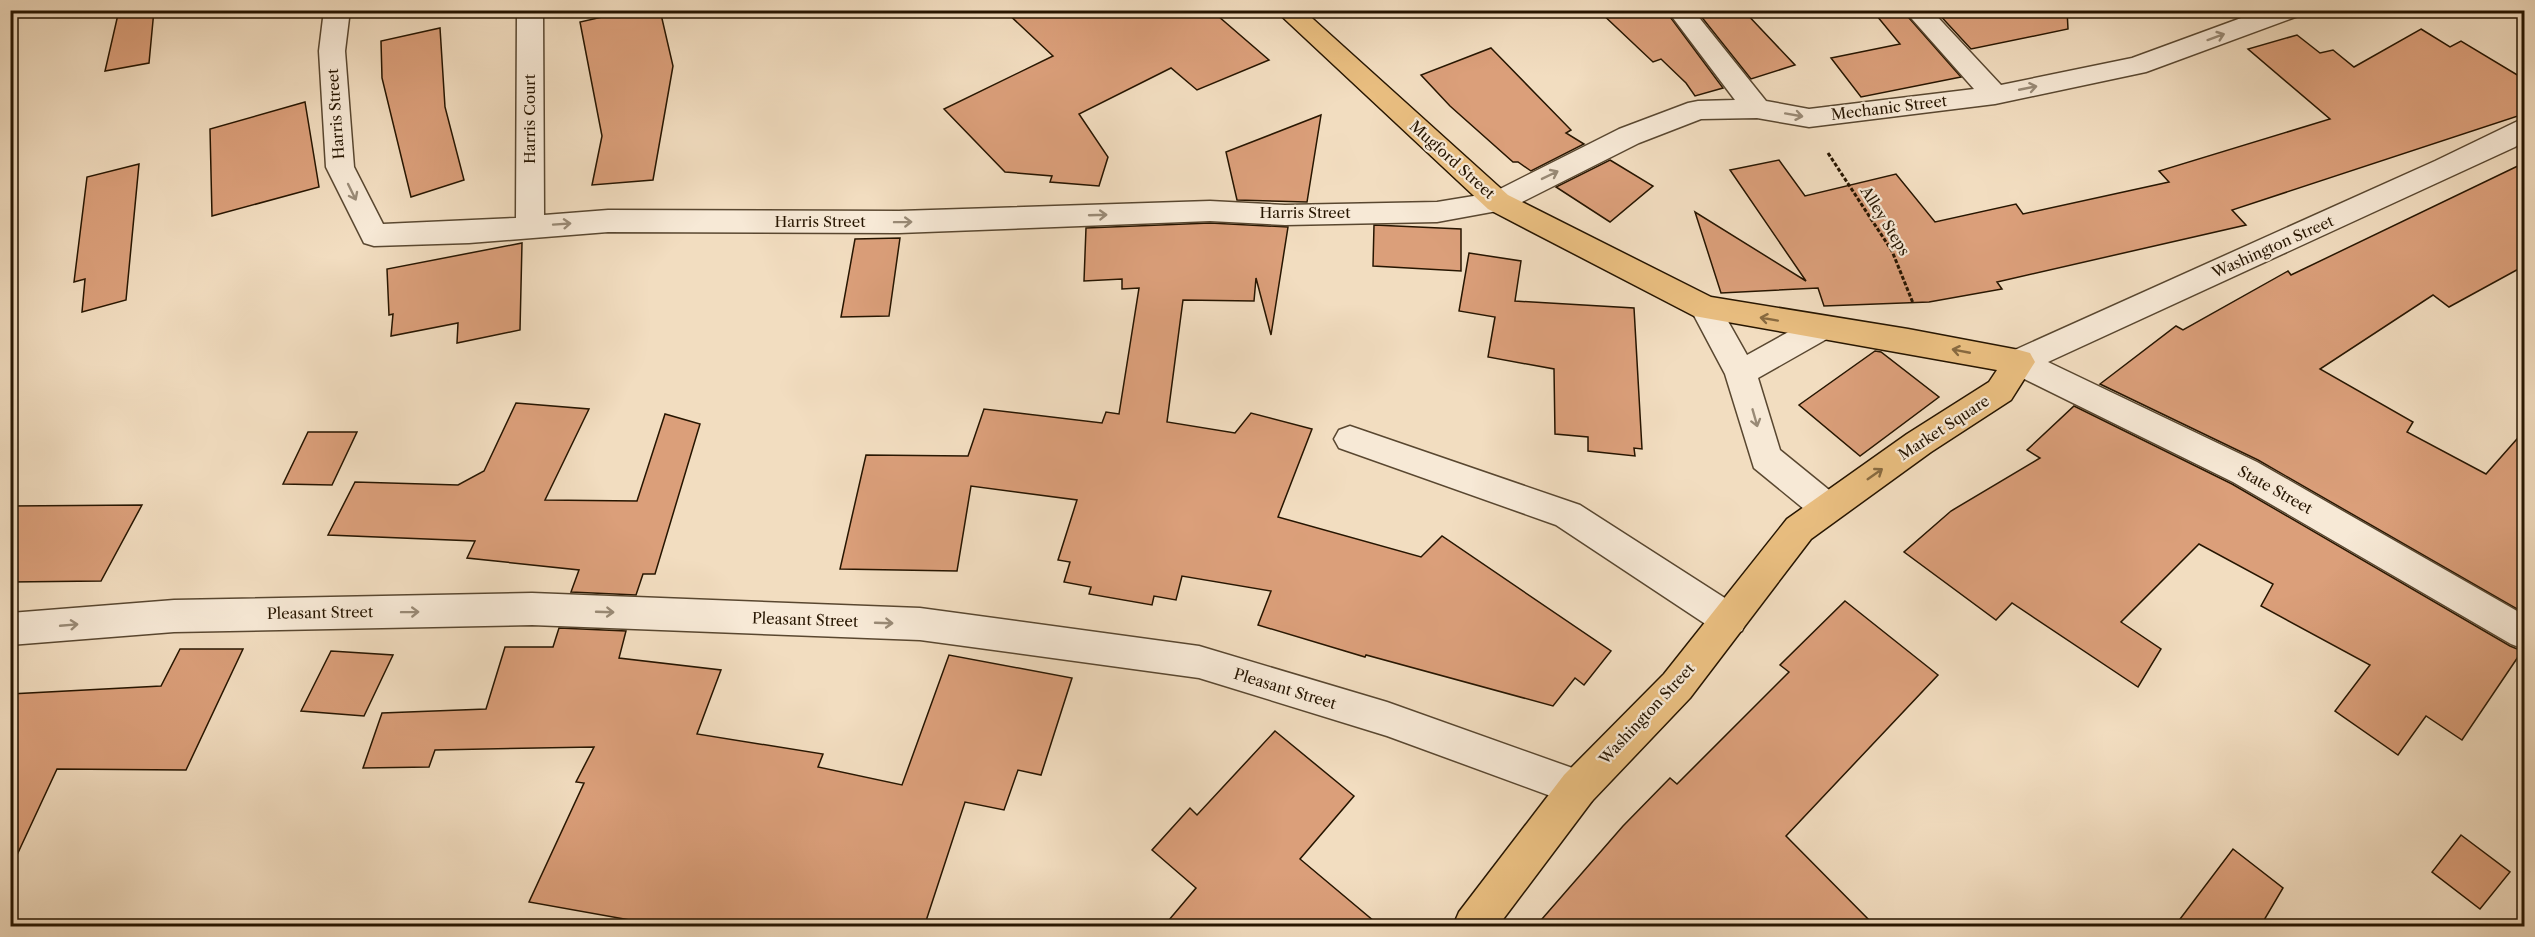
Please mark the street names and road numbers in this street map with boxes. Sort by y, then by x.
street label: Harris Street [323,67,348,160]
street label: Harris Court [520,73,539,164]
street label: Mechanic Street [1830,91,1949,124]
street label: Mugford Street [1406,116,1499,203]
street label: Alley Steps [1856,182,1914,259]
street label: Harris Street [1260,203,1351,222]
street label: Washington Street [2208,211,2337,282]
street label: Harris Street [775,212,866,231]
street label: Market Square [1895,391,1993,464]
street label: State Street [2235,461,2316,518]
street label: Pleasant Street [267,602,374,623]
street label: Pleasant Street [752,608,859,631]
street label: Washington Street [1594,659,1699,769]
street label: Pleasant Street [1232,664,1339,713]

